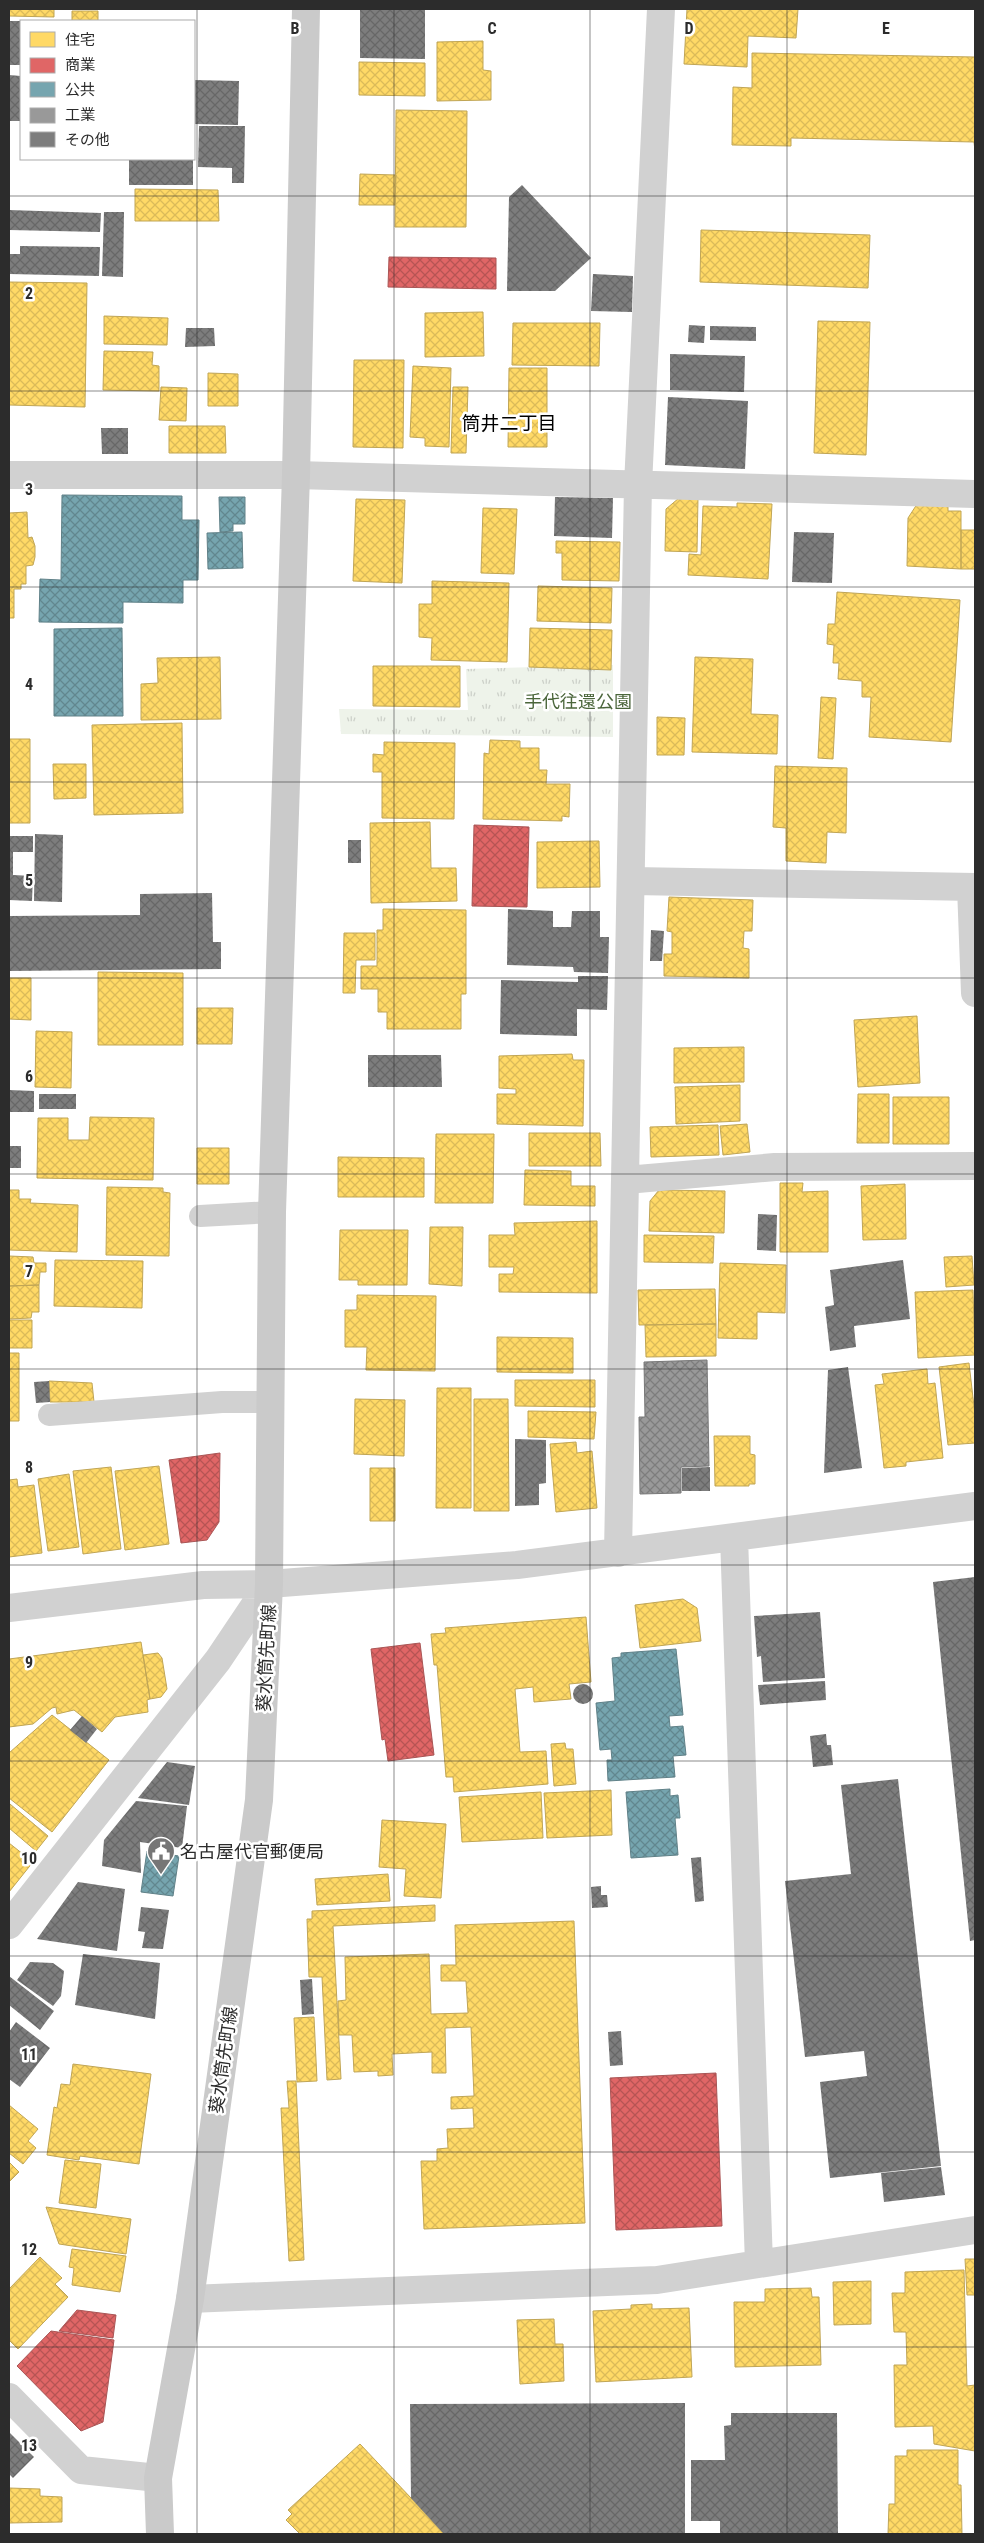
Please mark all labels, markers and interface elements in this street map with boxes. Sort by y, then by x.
text: B [291,19,300,38]
text: C [487,19,497,38]
text: D [684,19,694,38]
text: E [882,19,890,38]
legend [20,20,195,160]
text: 住宅 [65,31,95,49]
text: 商業 [65,56,95,74]
text: 公共 [65,81,95,99]
text: 工業 [65,106,95,124]
text: その他 [65,131,110,149]
text: 2 [25,284,33,303]
district label: 筒井二丁目 [461,412,557,435]
text: 3 [25,480,33,499]
text: 4 [25,675,33,694]
park label: 手代往還公園 [524,691,632,712]
text: 5 [25,871,33,890]
text: 6 [25,1067,33,1086]
text: 7 [25,1262,33,1281]
text: 8 [25,1458,33,1477]
street label: 葵水筒先町線 [253,1604,279,1712]
text: 9 [25,1653,33,1672]
public building icon: 名古屋代官郵便局 [146,1836,176,1875]
place label: 名古屋代官郵便局 [180,1841,324,1862]
text: 10 [21,1849,37,1868]
street label: 葵水筒先町線 [205,2005,241,2115]
text: 11 [21,2045,37,2064]
text: 12 [21,2240,37,2259]
text: 13 [21,2436,37,2455]

